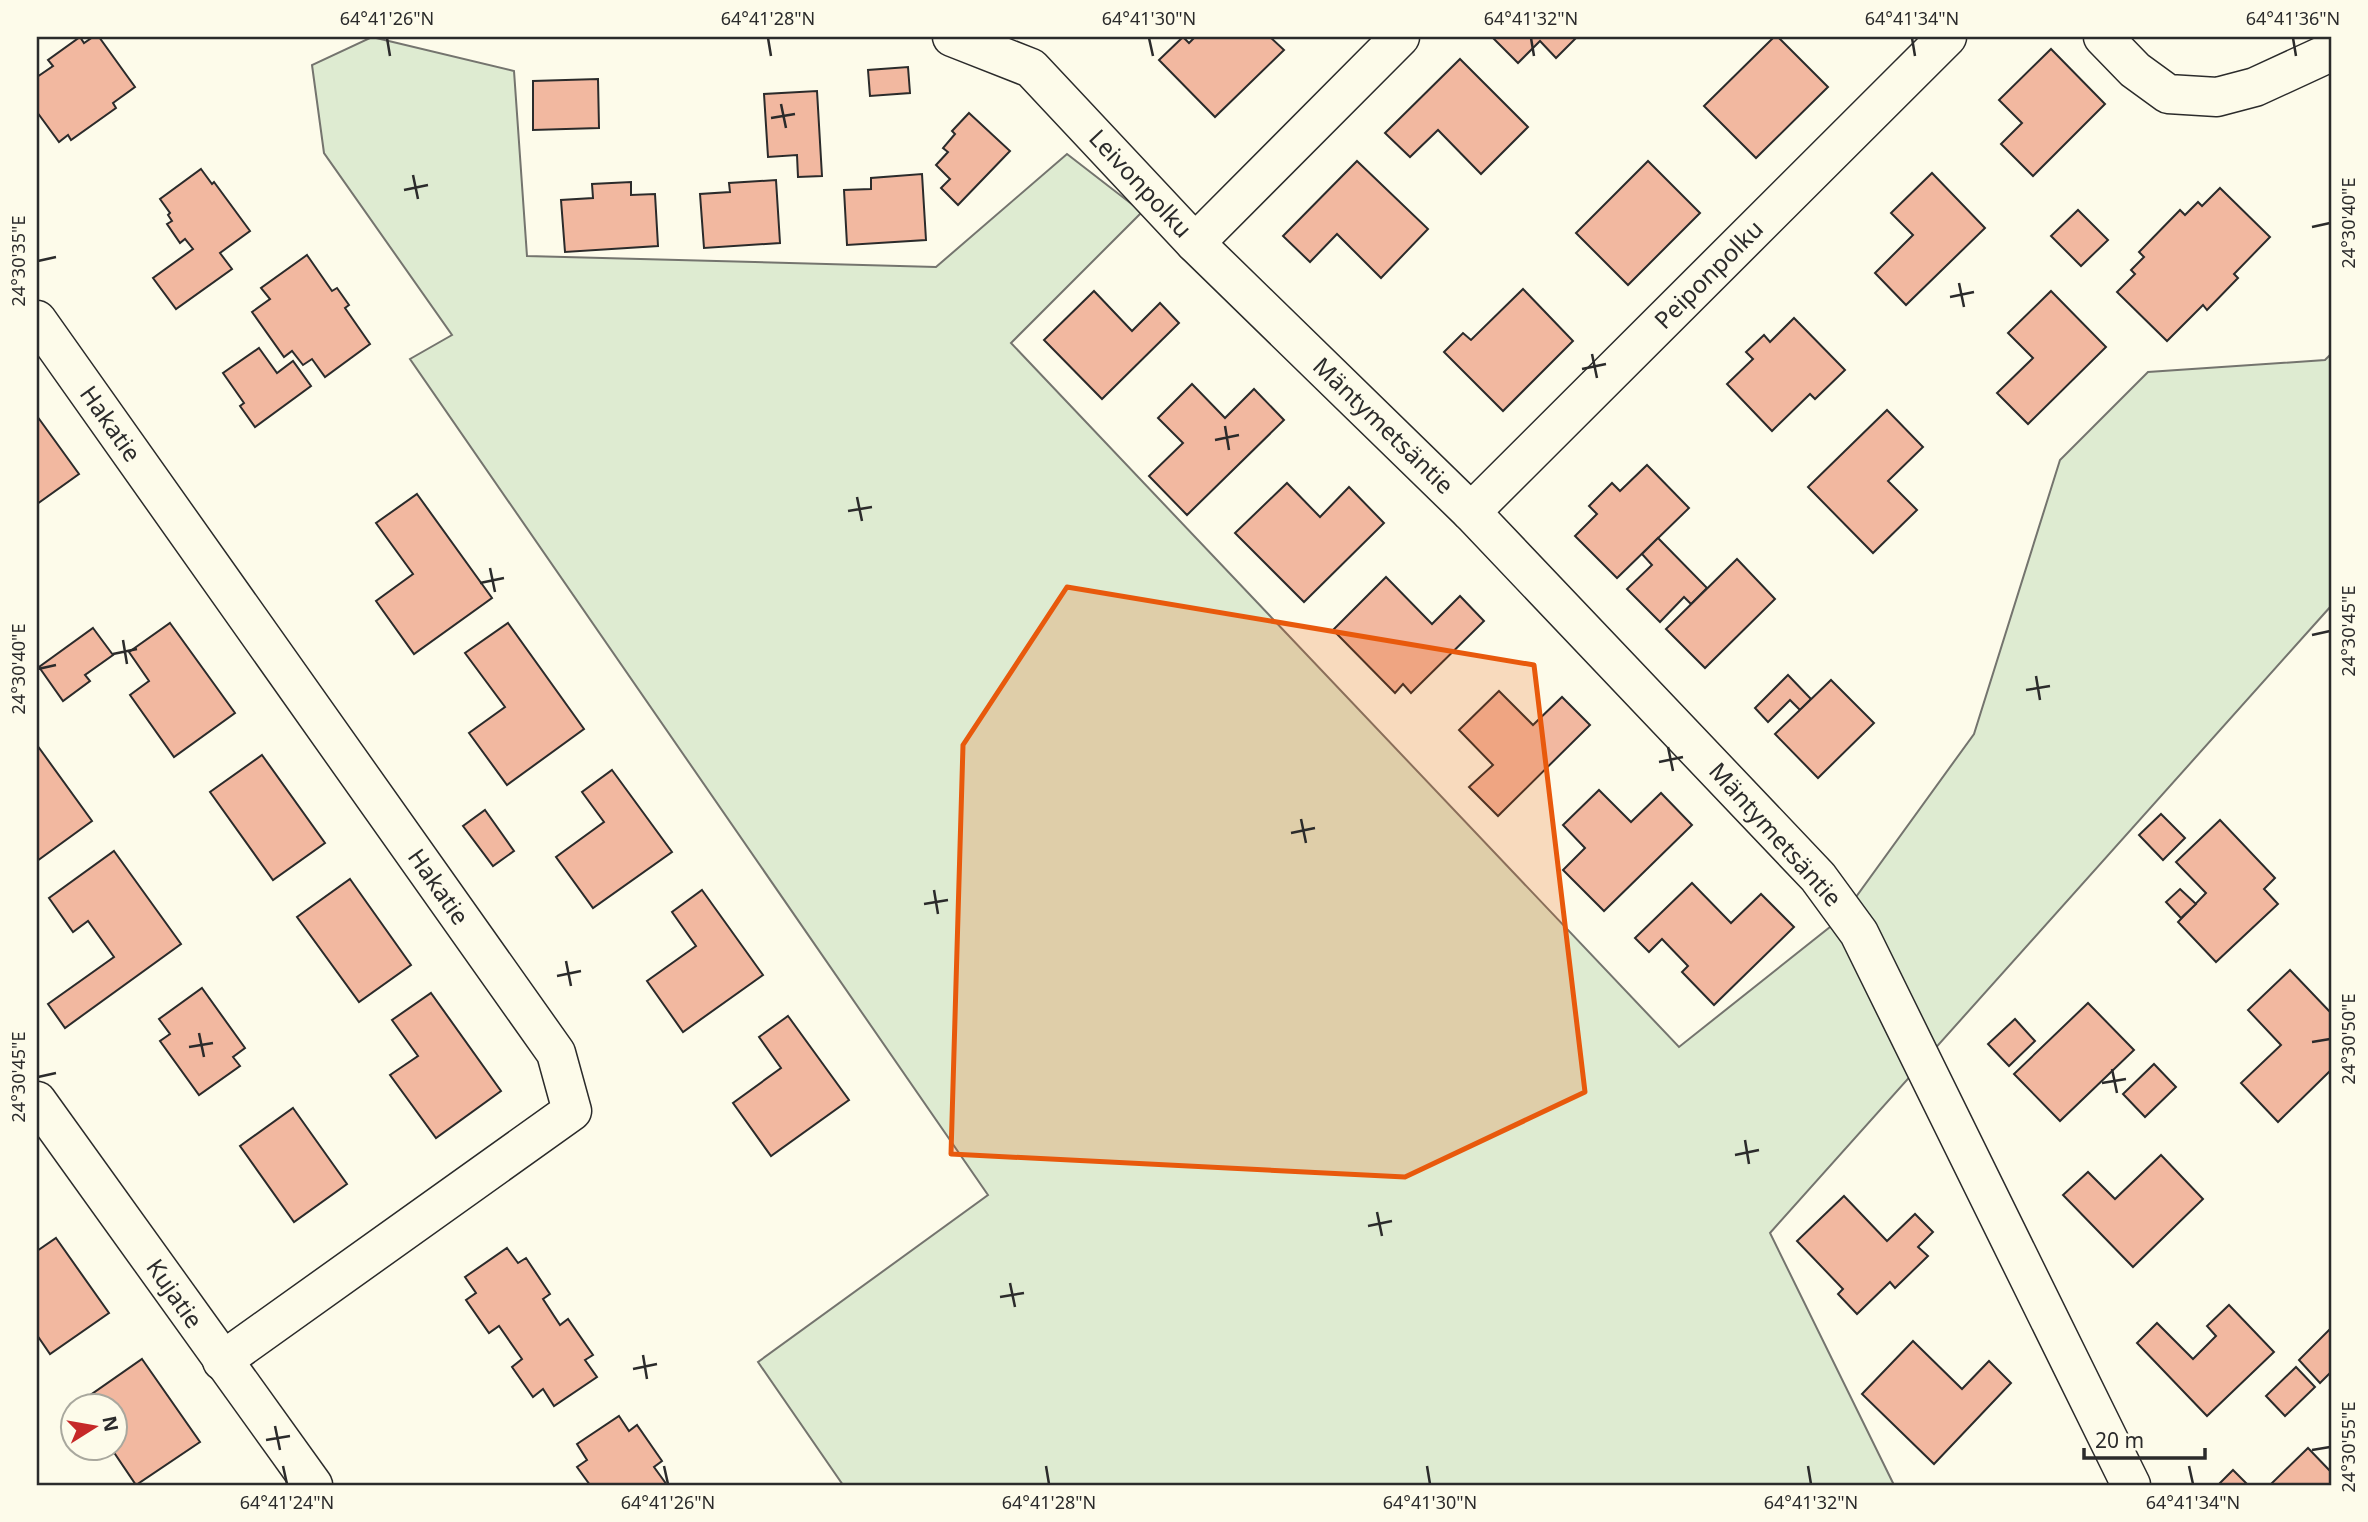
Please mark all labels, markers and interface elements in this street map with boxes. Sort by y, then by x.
text: 64°41'26"N [340,6,434,30]
text: 64°41'28"N [721,6,815,30]
text: 64°41'30"N [1102,6,1196,30]
text: 64°41'32"N [1484,6,1578,30]
text: 64°41'34"N [1865,6,1959,30]
text: 64°41'36"N [2246,6,2340,30]
street label: Leivonpolku [1082,122,1200,244]
text: 24°30'40"E [2336,178,2360,268]
street label: Peiponpolku [1646,212,1770,336]
text: 24°30'35"E [6,216,30,306]
street label: Mäntymetsäntie [1306,349,1462,501]
street label: Hakatie [73,378,149,468]
text: 24°30'45"E [2336,586,2360,676]
text: 24°30'40"E [6,624,30,714]
street label: Mäntymetsäntie [1702,755,1850,913]
street label: Hakatie [401,841,477,931]
text: 24°30'50"E [2336,994,2360,1084]
text: 24°30'45"E [6,1032,30,1122]
street label: Kujatie [139,1252,211,1334]
north arrow [60,1392,130,1462]
text: 24°30'55"E [2336,1402,2360,1492]
text: N [96,1414,125,1434]
scale bar [2084,1417,2205,1461]
text: 20 m [2095,1426,2144,1454]
text: 64°41'24"N [240,1490,334,1514]
text: 64°41'26"N [621,1490,715,1514]
text: 64°41'28"N [1002,1490,1096,1514]
text: 64°41'30"N [1383,1490,1477,1514]
text: 64°41'32"N [1764,1490,1858,1514]
text: 64°41'34"N [2146,1490,2240,1514]

